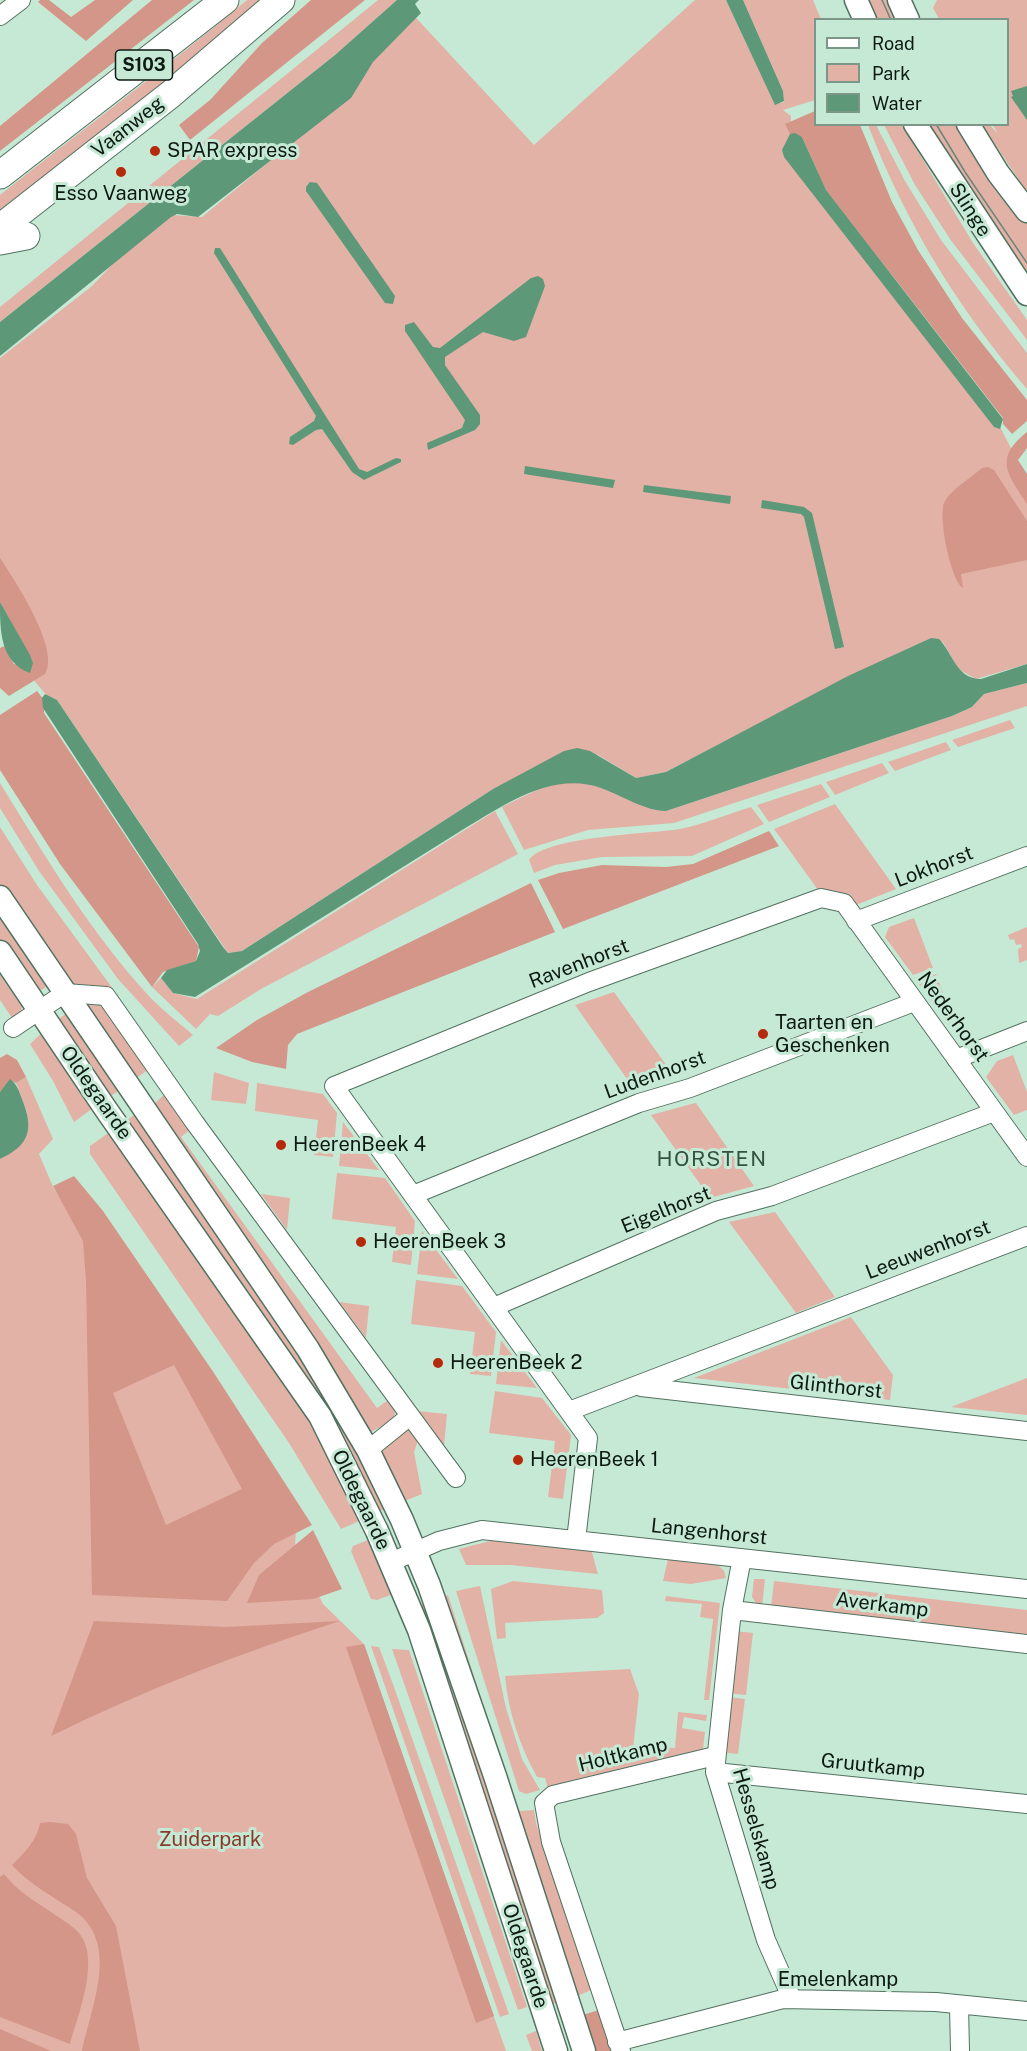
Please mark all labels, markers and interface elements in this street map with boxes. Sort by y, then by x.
legend [814,18,1009,126]
text: Road [872,33,915,54]
road number: S103 [116,50,172,80]
text: Park [872,63,910,84]
street label: Vaanweg [87,91,169,163]
text: Water [872,93,922,114]
place label: SPAR express [167,139,297,163]
marker: SPAR express [148,144,162,158]
marker: Esso Vaanweg [114,165,128,179]
street label: Slinge [944,179,996,241]
place label: Esso Vaanweg [54,182,188,206]
street label: Lokhorst [891,841,977,893]
street label: Ravenhorst [526,934,632,994]
street label: Nederhorst [912,967,994,1067]
place label: Taarten en Geschenken [775,1011,890,1058]
marker: Taarten en Geschenken [756,1027,770,1041]
street label: Oldegaarde [55,1042,137,1144]
street label: Ludenhorst [601,1046,709,1104]
place label: HeerenBeek 4 [293,1133,426,1157]
marker: HeerenBeek 4 [274,1138,288,1152]
district label: HORSTEN [657,1147,767,1173]
street label: Eigelhorst [618,1181,714,1239]
street label: Leeuwenhorst [862,1215,994,1285]
place label: HeerenBeek 3 [373,1230,506,1254]
marker: HeerenBeek 3 [354,1235,368,1249]
place label: HeerenBeek 2 [450,1351,583,1375]
marker: HeerenBeek 2 [431,1356,445,1370]
street label: Glinthorst [789,1370,883,1404]
street label: Oldegaarde [326,1446,396,1554]
place label: HeerenBeek 1 [530,1448,659,1472]
marker: HeerenBeek 1 [511,1453,525,1467]
street label: Langenhorst [650,1514,768,1550]
street label: Averkamp [834,1587,930,1623]
street label: Holtkamp [576,1732,670,1778]
street label: Gruutkamp [820,1749,926,1783]
street label: Hesselskamp [727,1766,785,1892]
park label: Zuiderpark [159,1828,261,1852]
street label: Oldegaarde [497,1901,553,2011]
street label: Emelenkamp [778,1968,898,1992]

